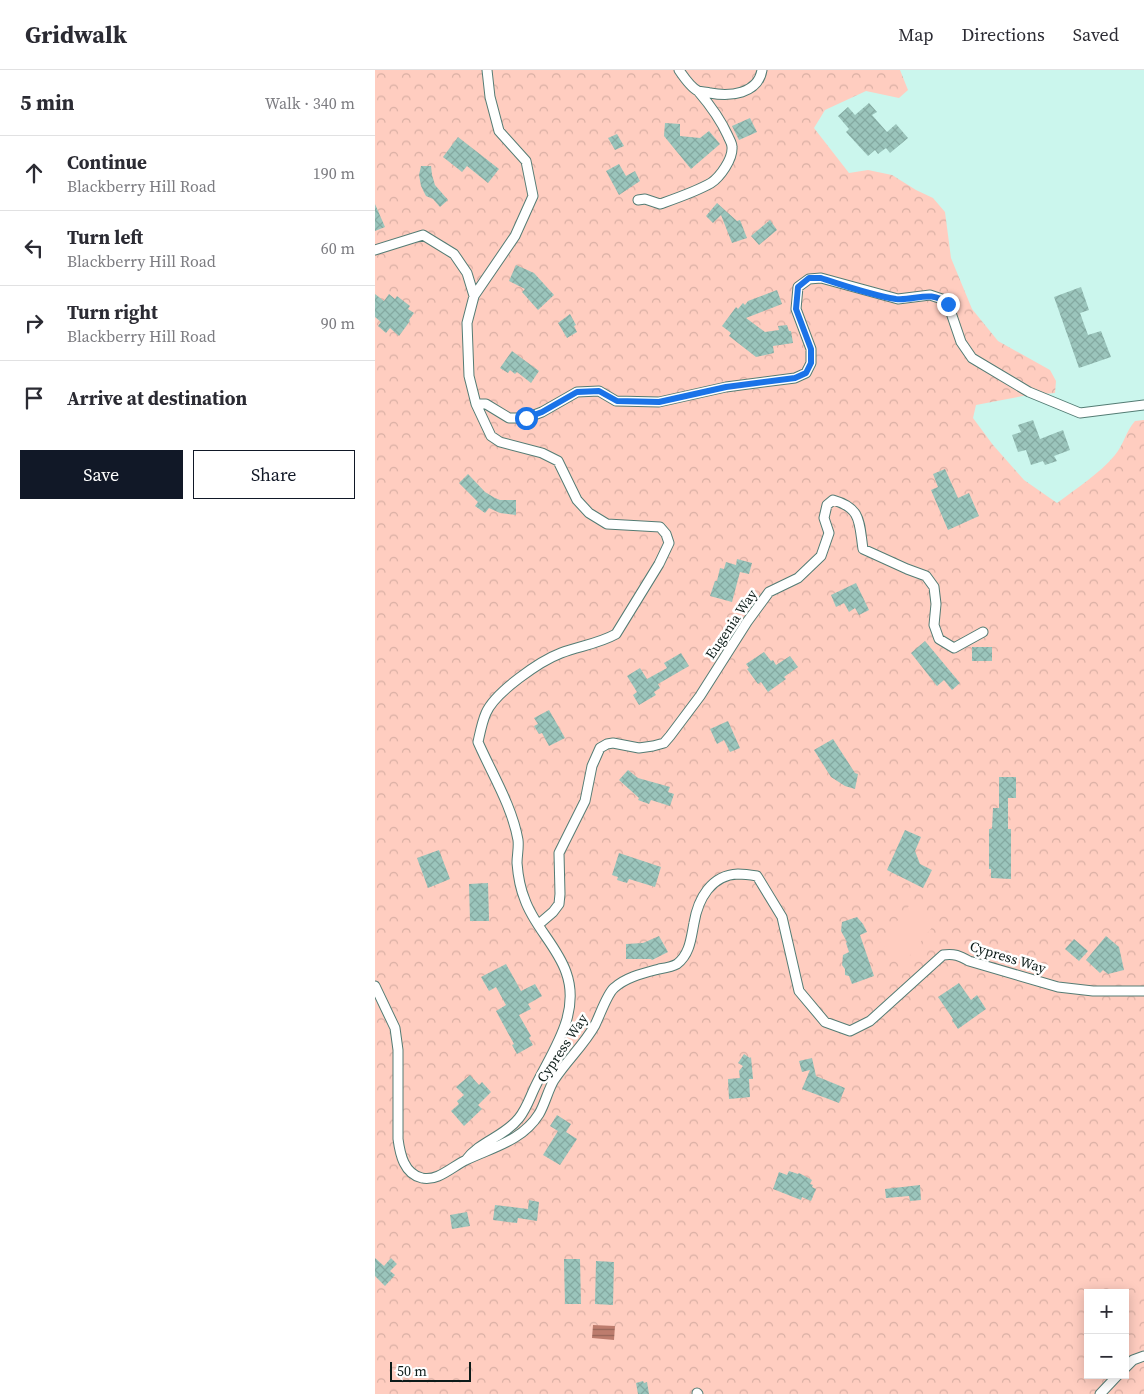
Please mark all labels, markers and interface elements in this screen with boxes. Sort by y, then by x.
text: Gridwalk [25,18,127,51]
text: Map [898,22,934,47]
text: Directions [962,22,1045,47]
text: Saved [1073,22,1119,47]
text: 5 min [20,88,75,117]
text: Walk · 340 m [265,92,355,114]
text: Continue [67,149,147,175]
icon: ahead [20,159,48,187]
text: 190 m [313,162,355,184]
text: Blackberry Hill Road [67,175,216,197]
text: Turn left [67,224,143,250]
icon: left [20,234,48,262]
text: 60 m [321,237,355,259]
text: Blackberry Hill Road [67,250,216,272]
route end [937,293,960,316]
text: Turn right [67,299,158,325]
icon: right [20,309,48,337]
text: 90 m [321,312,355,334]
text: Blackberry Hill Road [67,325,216,347]
icon: arrive [20,384,48,412]
text: Arrive at destination [67,385,247,411]
route start [515,407,538,430]
button: Save [20,450,183,499]
button: Share [193,450,355,499]
street label: Eugenia Way [700,585,762,663]
street label: Cypress Way [967,936,1049,978]
street label: Cypress Way [532,1009,593,1086]
map controls [1084,1289,1129,1379]
button: + [1084,1289,1129,1334]
button: − [1084,1334,1129,1379]
scale bar [390,1359,471,1382]
text: 50 m [397,1361,427,1381]

